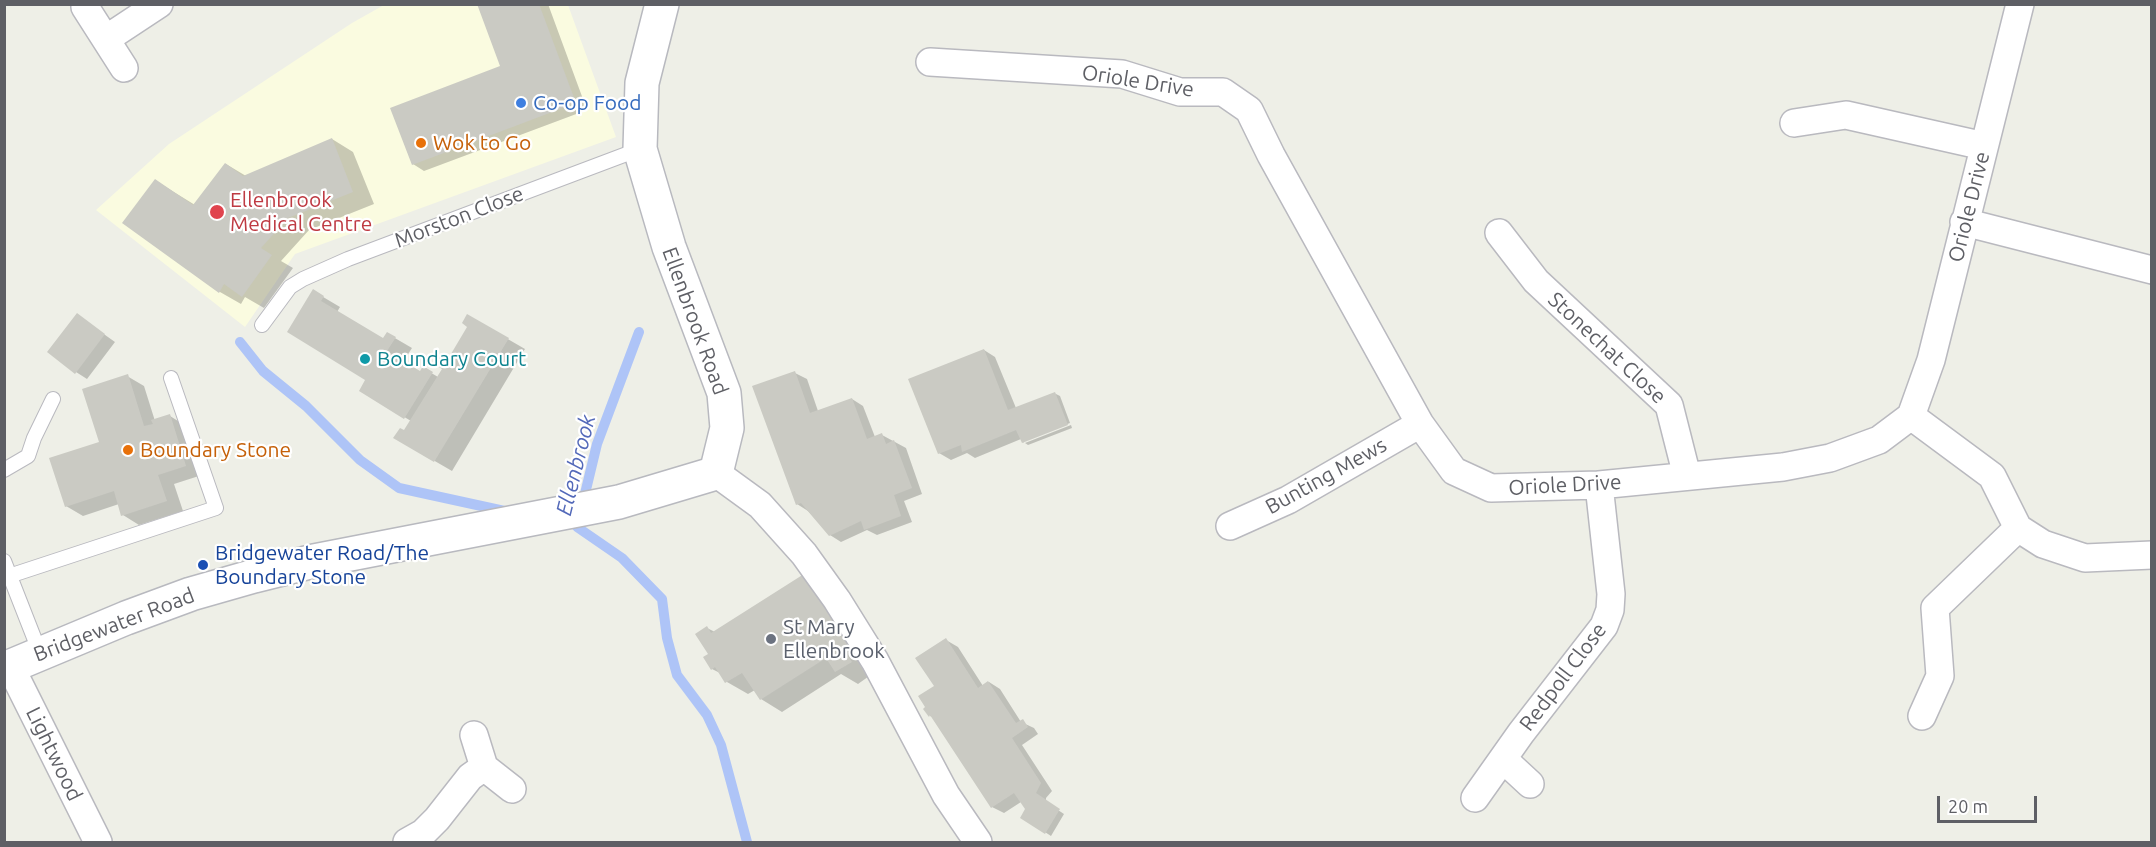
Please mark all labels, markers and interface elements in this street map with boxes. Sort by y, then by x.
street label: Oriole Drive [1080,60,1196,102]
place label: Co-op Food [533,90,642,116]
marker: Co-op Food [514,96,528,110]
place label: Wok to Go [433,130,531,156]
marker: Wok to Go [414,136,428,150]
street label: Oriole Drive [1943,149,1995,265]
street label: Morston Close [391,181,527,253]
place label: Ellenbrook Medical Centre [230,187,372,237]
marker: Ellenbrook Medical Centre [208,203,226,221]
street label: Ellenbrook Road [657,244,733,398]
street label: Stonechat Close [1543,287,1671,409]
place label: Boundary Court [377,346,526,372]
marker: Boundary Court [358,352,372,366]
water label: Ellenbrook [551,412,601,518]
street label: Bunting Mews [1261,432,1391,520]
place label: Boundary Stone [140,437,291,463]
marker: Boundary Stone [121,443,135,457]
street label: Oriole Drive [1508,469,1622,501]
place label: Bridgewater Road/The Boundary Stone [215,540,429,590]
marker: Bridgewater Road/The Boundary Stone [196,558,210,572]
street label: Bridgewater Road [30,583,198,667]
place label: St Mary Ellenbrook [783,614,885,664]
street label: Redpoll Close [1514,618,1612,736]
marker: St Mary Ellenbrook [764,632,778,646]
street label: Lightwood [20,703,88,805]
scale bar [1940,784,2040,822]
text: 20 m [1948,796,1988,816]

